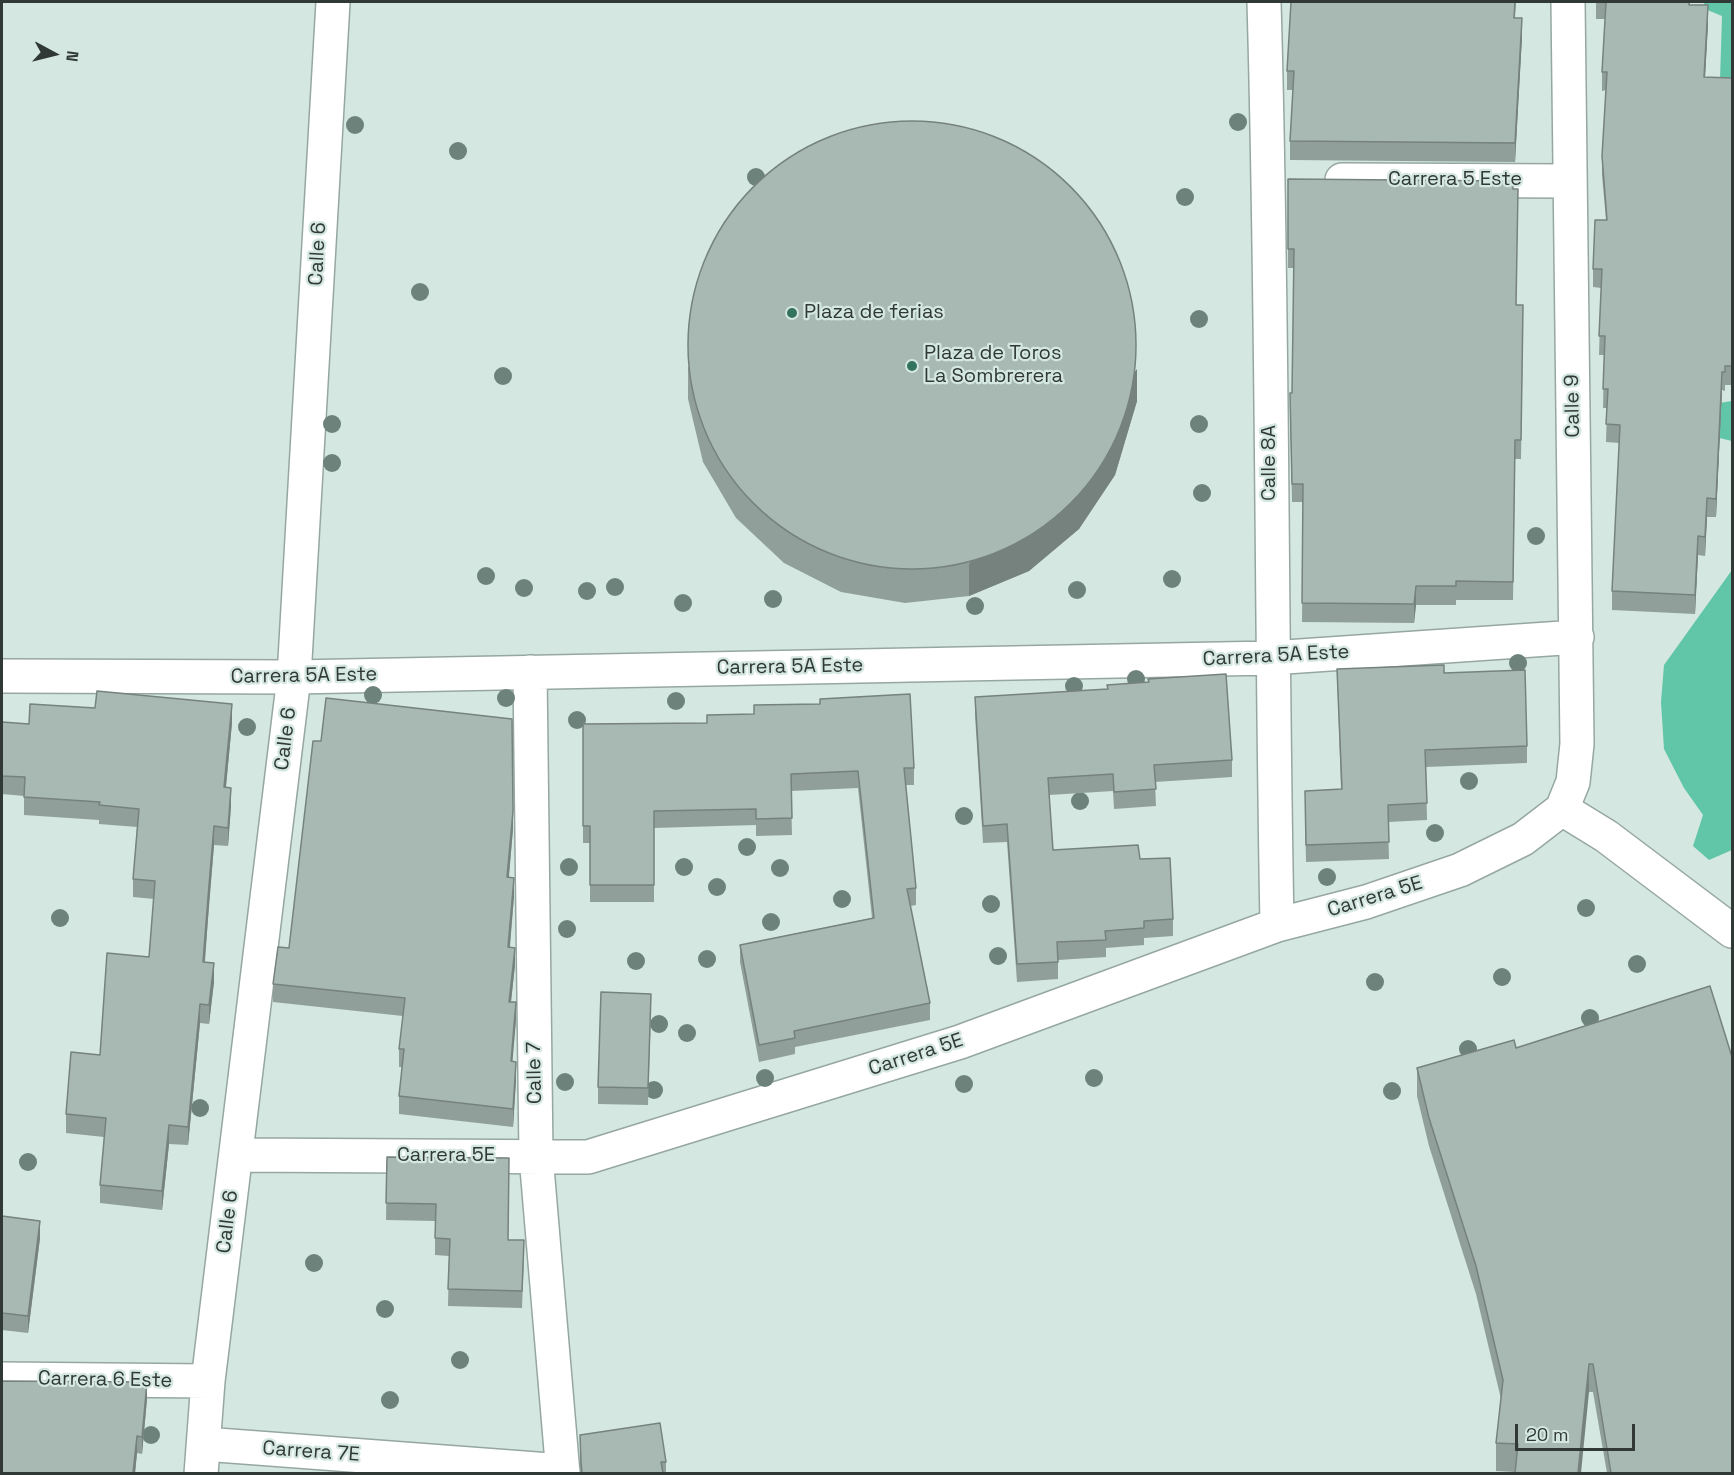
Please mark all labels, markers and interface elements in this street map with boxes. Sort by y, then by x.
north arrow [24,24,84,84]
text: N [61,50,83,63]
street label: Carrera 5 Este [1388,168,1522,192]
street label: Calle 6 [304,222,332,286]
place label: Plaza de ferias [804,301,944,325]
marker: Plaza de ferias [785,306,799,320]
place label: Plaza de Toros La Sombrerera [924,342,1063,389]
marker: Plaza de Toros La Sombrerera [905,359,919,373]
street label: Calle 9 [1560,374,1586,438]
street label: Calle 8A [1258,425,1282,501]
street label: Carrera 5A Este [1202,640,1350,672]
street label: Carrera 5A Este [716,654,864,680]
street label: Carrera 5A Este [230,663,378,689]
street label: Calle 6 [270,706,302,772]
street label: Carrera 5E [1325,871,1425,923]
street label: Carrera 5E [866,1028,966,1082]
street label: Calle 7 [522,1042,548,1104]
street label: Carrera 5E [397,1144,495,1168]
street label: Calle 6 [212,1189,244,1255]
street label: Carrera 6 Este [38,1367,172,1393]
scale bar [1518,1412,1638,1450]
text: 20 m [1526,1423,1569,1446]
street label: Carrera 7E [262,1437,360,1467]

